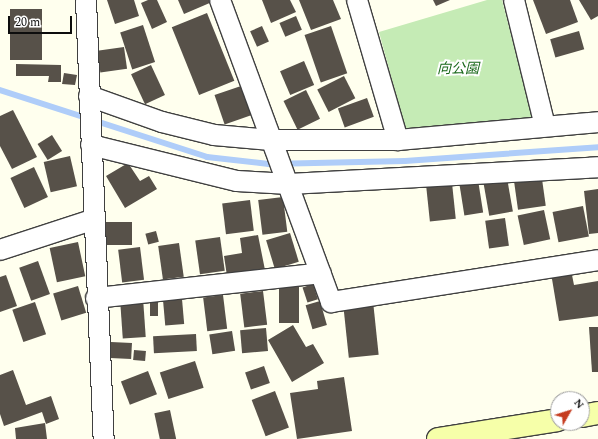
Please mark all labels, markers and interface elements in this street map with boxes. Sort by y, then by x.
scale bar [10,8,74,34]
text: 20 m [15,13,40,32]
park label: 向公園 [437,61,479,77]
north arrow [550,391,590,431]
text: N [569,395,588,413]

